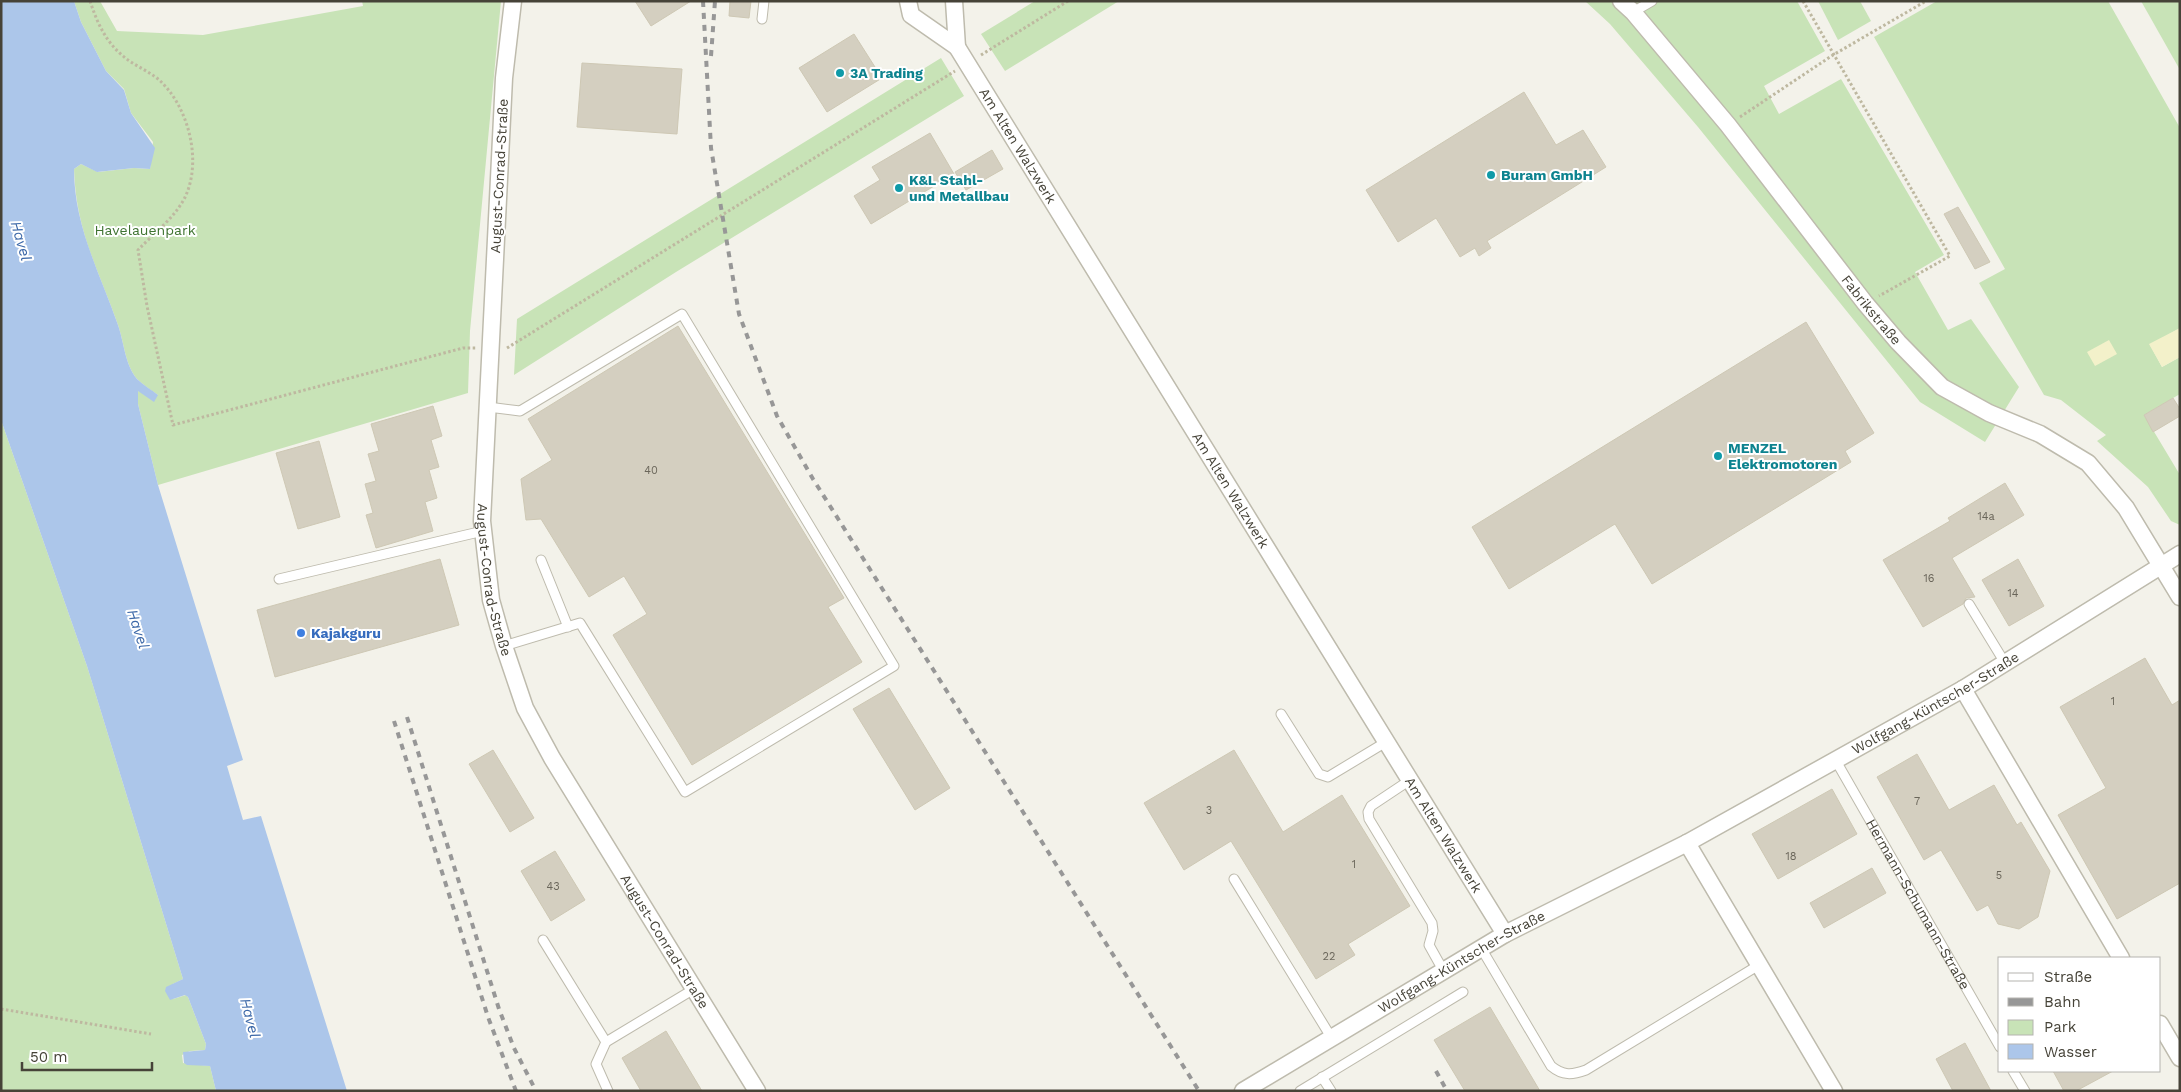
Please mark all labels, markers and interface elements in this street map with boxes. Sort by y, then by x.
place label: 3A Trading [850,65,923,81]
marker: 3A Trading [834,67,846,79]
street label: Am Alten Walzwerk [976,85,1060,207]
street label: August-Conrad-Straße [487,98,511,254]
place label: Buram GmbH [1501,167,1593,183]
marker: Buram GmbH [1485,169,1497,181]
place label: K&L Stahl- und Metallbau [909,172,1009,204]
marker: K&L Stahl- und Metallbau [893,182,905,194]
water label: Havel [7,219,35,263]
park label: Havelauenpark [94,222,196,238]
street label: Fabrikstraße [1838,272,1905,348]
street label: Am Alten Walzwerk [1189,429,1273,551]
place label: MENZEL Elektromotoren [1728,440,1837,472]
marker: MENZEL Elektromotoren [1712,450,1724,462]
house number: 40 [644,464,658,477]
street label: August-Conrad-Straße [474,503,515,658]
house number: 14a [1977,510,1995,523]
house number: 16 [1924,572,1935,585]
house number: 14 [2007,587,2019,600]
water label: Havel [123,607,153,652]
place label: Kajakguru [311,625,381,641]
marker: Kajakguru [295,627,307,639]
street label: Wolfgang-Küntscher-Straße [1849,648,2022,757]
house number: 1 [2111,695,2115,708]
street label: Am Alten Walzwerk [1402,774,1485,896]
house number: 7 [1914,795,1920,808]
house number: 3 [1206,804,1212,817]
street label: Hermann-Schumann-Straße [1863,816,1973,992]
house number: 18 [1785,850,1797,863]
house number: 1 [1352,858,1356,871]
house number: 5 [1996,869,2002,882]
street label: August-Conrad-Straße [617,871,712,1012]
house number: 43 [546,880,560,893]
street label: Wolfgang-Küntscher-Straße [1375,907,1548,1016]
house number: 22 [1323,950,1335,963]
legend [1998,957,2161,1072]
text: Straße [2044,968,2092,986]
text: Bahn [2044,993,2081,1011]
water label: Havel [236,996,264,1040]
text: Park [2044,1018,2077,1036]
scale bar [22,1040,152,1072]
text: Wasser [2044,1043,2097,1061]
text: 50 m [30,1048,67,1066]

